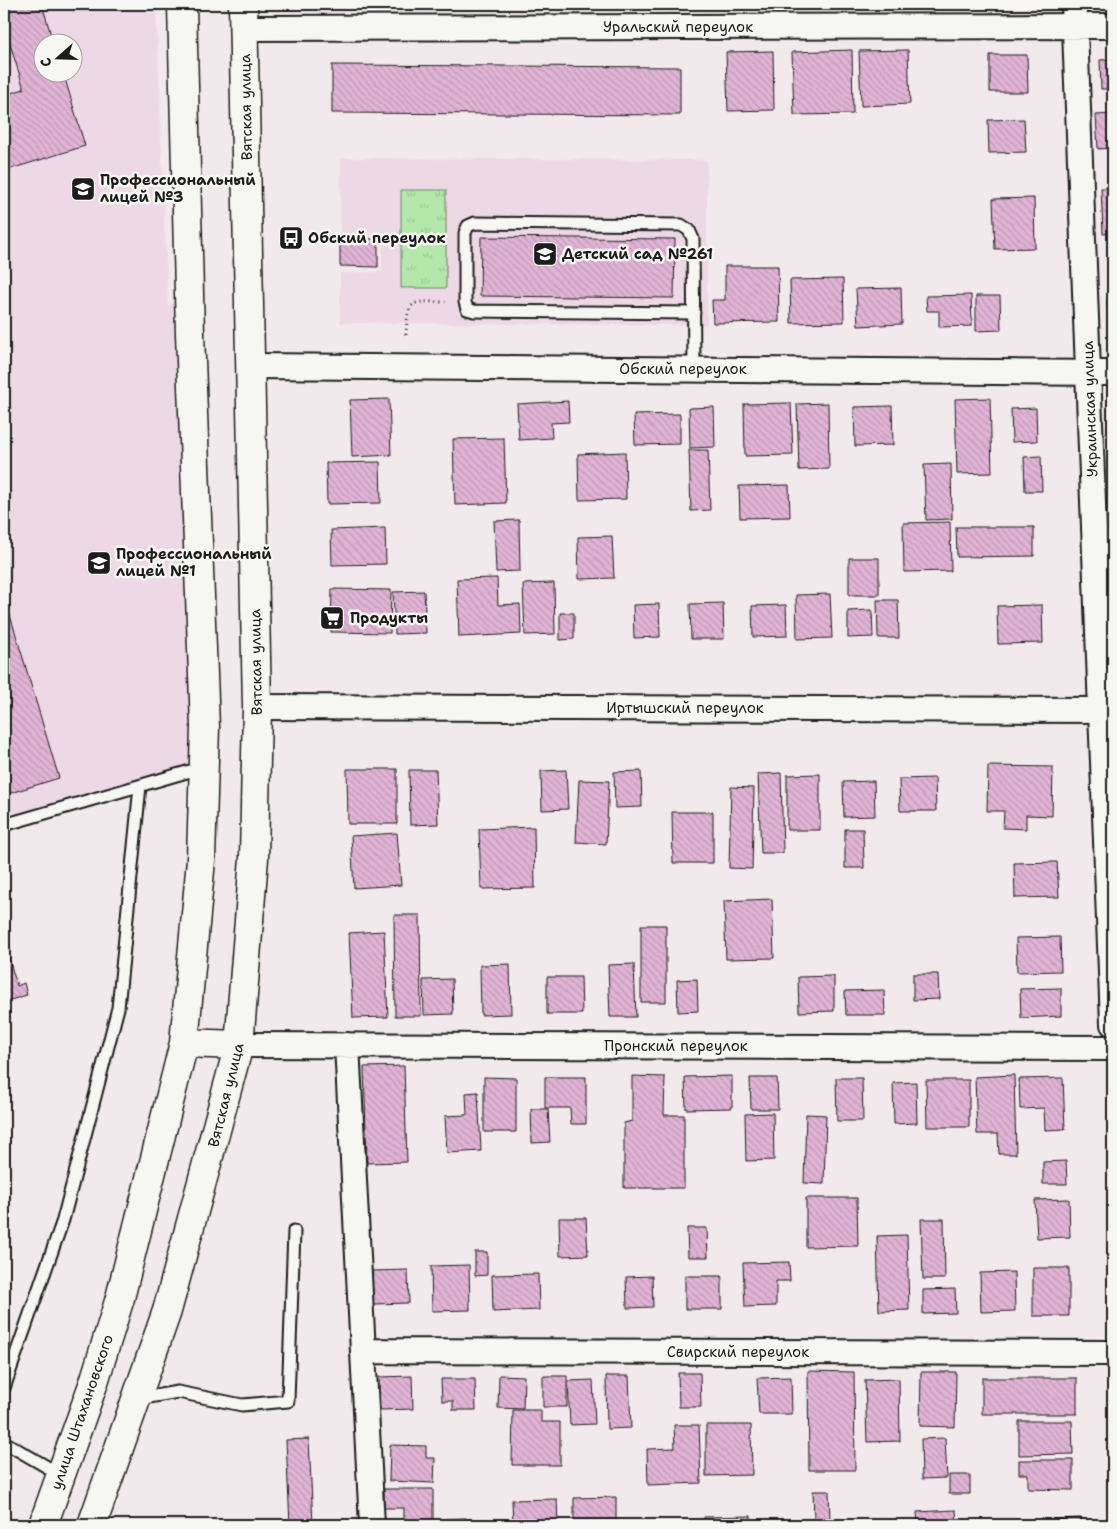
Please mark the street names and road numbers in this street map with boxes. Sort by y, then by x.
street label: Уральский переулок [603,17,753,37]
street label: Вятская улица [235,53,257,160]
street label: Украинская улица [1078,340,1102,477]
street label: Обский переулок [619,359,747,379]
street label: Вятская улица [245,608,267,715]
street label: Иртышский переулок [606,698,764,718]
street label: Пронский переулок [604,1036,748,1056]
street label: Вятская улица [203,1040,249,1149]
street label: улица Штахановского [46,1332,118,1492]
street label: Свирский переулок [667,1342,809,1362]

